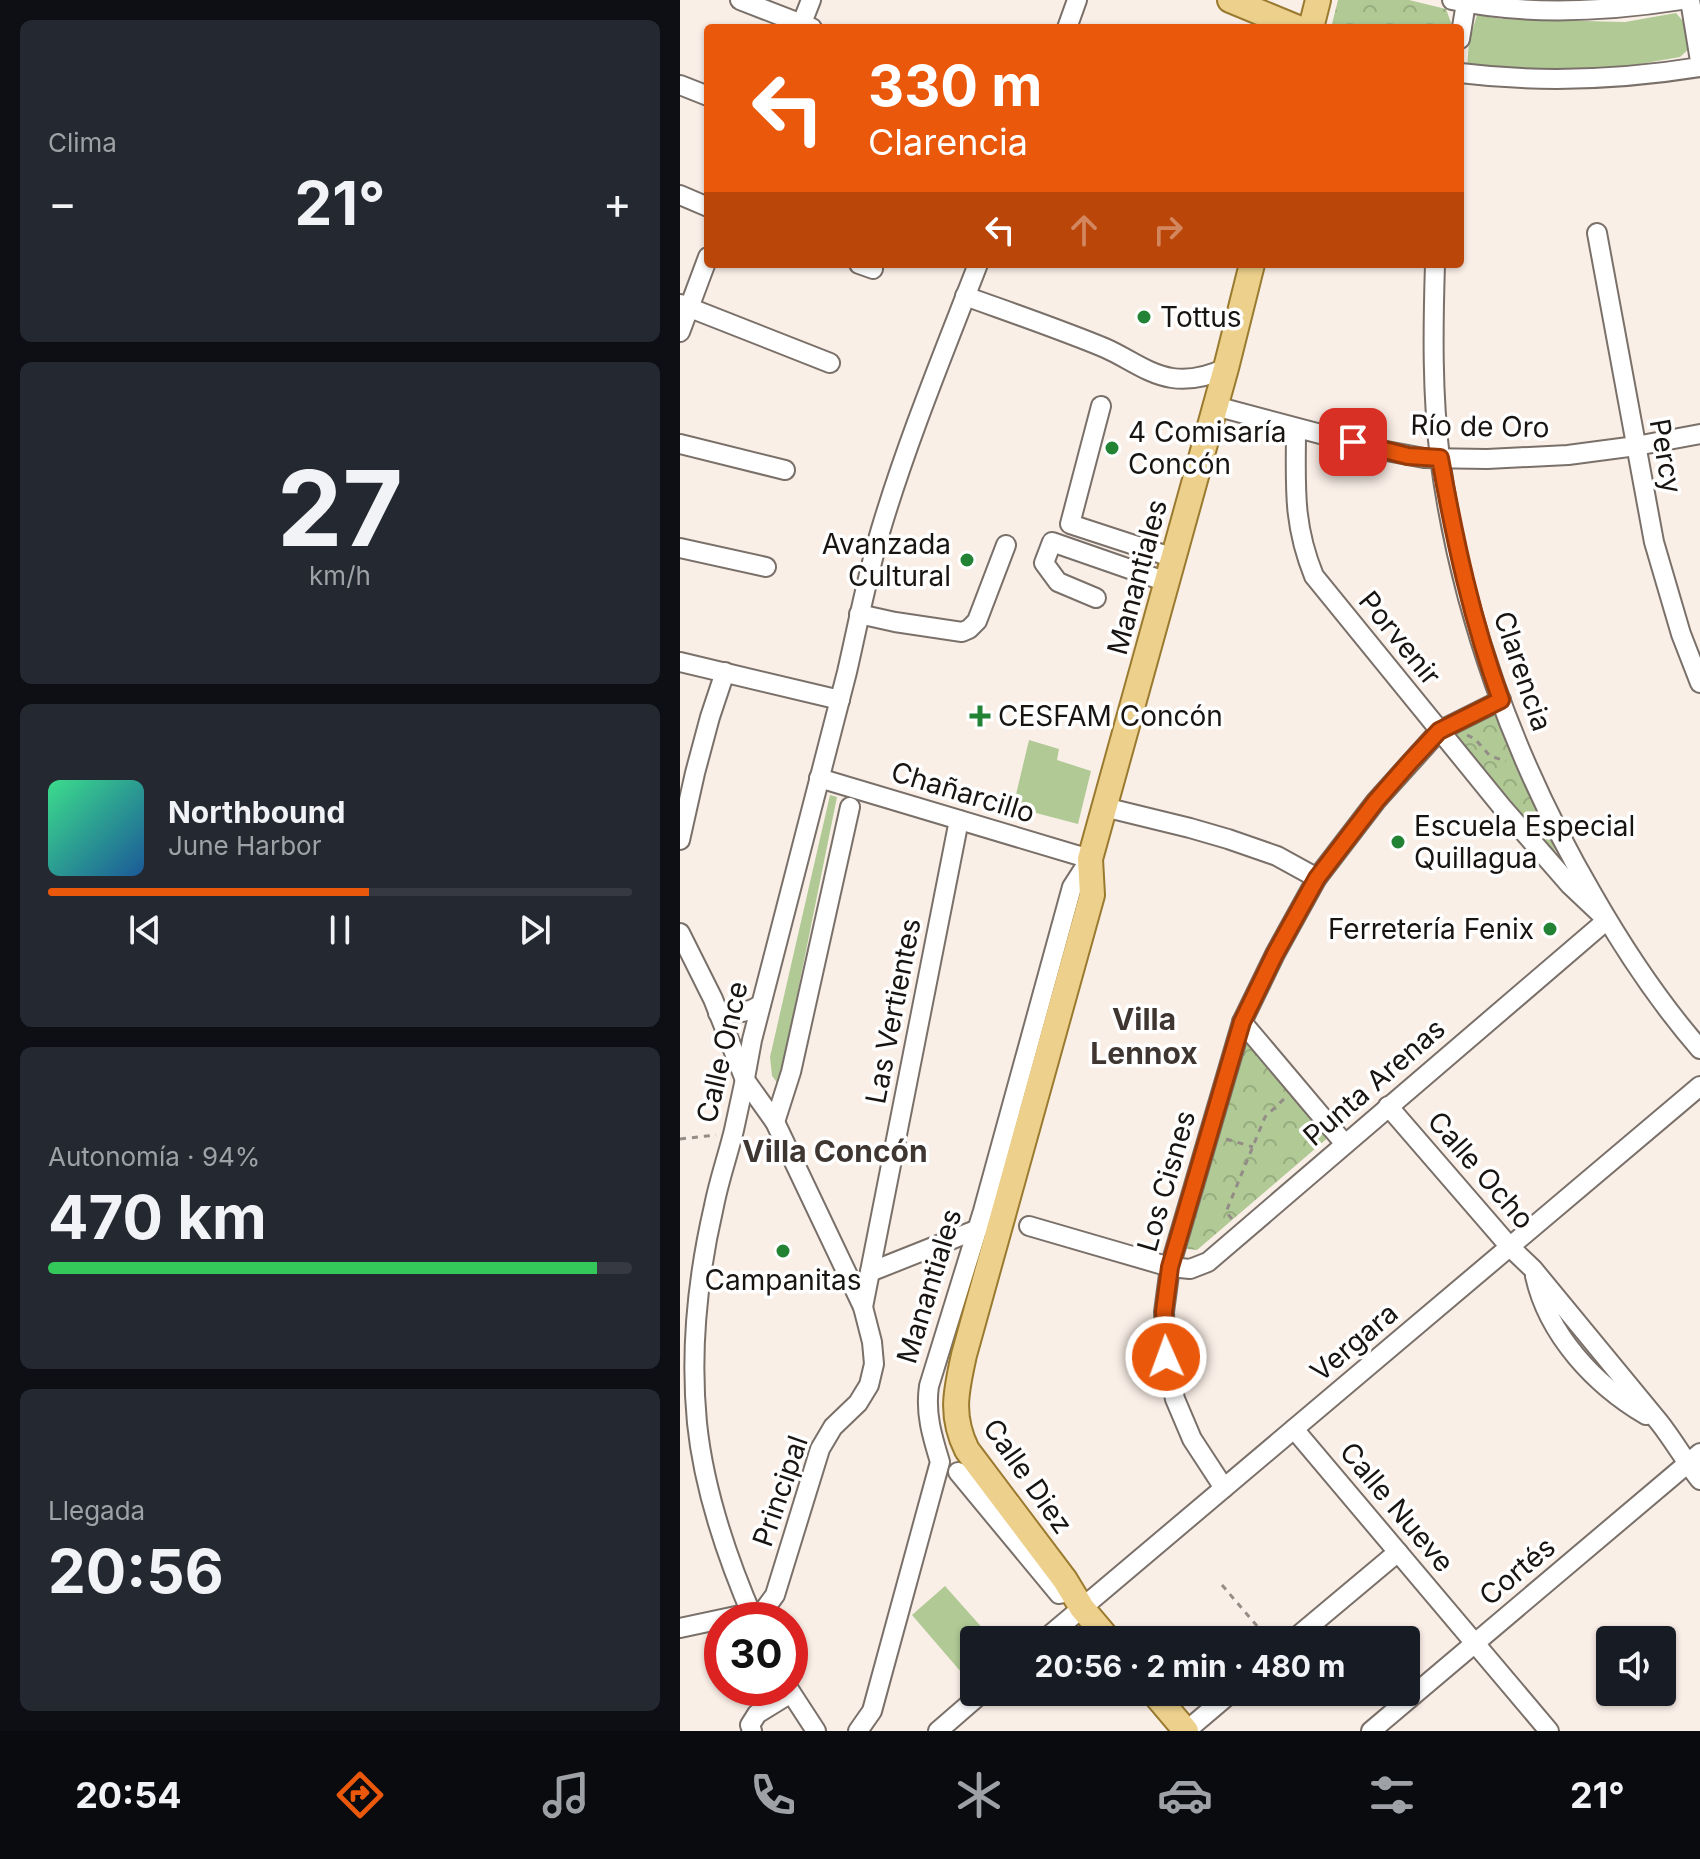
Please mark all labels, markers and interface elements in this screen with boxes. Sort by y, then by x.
text: 330 m [868,52,1042,120]
icon: left [736,56,840,160]
text: Clarencia [868,120,1028,164]
text: Clima [48,127,117,158]
text: 21° [294,167,386,239]
text: − [48,176,77,230]
text: + [603,176,632,230]
icon: left [978,208,1022,252]
icon: ahead [1062,208,1106,252]
icon: right [1146,208,1190,252]
place label: Tottus [1160,300,1242,334]
marker: Tottus [1135,308,1153,326]
pin [1319,408,1387,476]
street label: Río de Oro [1410,408,1550,444]
place label: 4 Comisaría Concón [1128,415,1287,481]
street label: Percy [1643,416,1689,496]
icon: arrive [1331,420,1375,464]
marker: 4 Comisaría Concón [1103,439,1121,457]
text: 27 [277,445,403,571]
street label: Manantiales [1100,496,1174,658]
place label: Avanzada Cultural [822,527,951,593]
marker: Avanzada Cultural [958,551,976,569]
text: km/h [309,560,371,591]
street label: Porvenir [1352,584,1448,692]
street label: Clarencia [1487,607,1559,735]
place label: CESFAM Concón [998,699,1223,733]
marker: CESFAM Concón [969,705,991,727]
street label: Chañarcillo [887,754,1039,830]
text: Northbound [168,794,345,830]
place label: Escuela Especial Quillagua [1414,809,1635,875]
text: June Harbor [168,830,321,861]
marker: Escuela Especial Quillagua [1389,833,1407,851]
icon: previous [123,908,167,952]
icon: pause [318,908,362,952]
icon: next [513,908,557,952]
place label: Ferretería Fenix [1328,912,1534,946]
street label: Las Vertientes [858,915,928,1107]
marker: Ferretería Fenix [1541,920,1559,938]
street label: Calle Once [689,978,755,1126]
district label: Villa Lennox [1090,1001,1198,1071]
street label: Punta Arenas [1296,1011,1452,1153]
street label: Calle Ocho [1421,1104,1541,1236]
street label: Los Cisnes [1130,1107,1202,1255]
district label: Villa Concón [742,1133,928,1169]
text: Autonomía · 94% [48,1141,260,1172]
text: 470 km [48,1181,267,1253]
street label: Manantiales [889,1205,969,1367]
marker: Campanitas [774,1242,792,1260]
place label: Campanitas [705,1263,861,1297]
street label: Vergara [1303,1296,1405,1388]
position arrow [1124,1315,1208,1399]
street label: Calle Diez [976,1412,1080,1540]
street label: Principal [745,1431,815,1551]
street label: Calle Nueve [1333,1435,1461,1579]
text: Llegada [48,1495,145,1526]
street label: Cortés [1472,1530,1562,1612]
text: 20:56 [48,1535,224,1607]
speed limit sign: 30 [704,1602,808,1706]
map controls [1596,1626,1676,1706]
button: sound [1596,1626,1676,1706]
text: 20:56 · 2 min · 480 m [1035,1648,1345,1684]
icon: directions [332,1767,388,1823]
icon: music [538,1767,594,1823]
icon: phone [745,1767,801,1823]
icon: climate [951,1767,1007,1823]
icon: car [1157,1767,1213,1823]
icon: filters [1364,1767,1420,1823]
text: 20:54 [75,1773,182,1817]
text: 21° [1570,1773,1625,1817]

